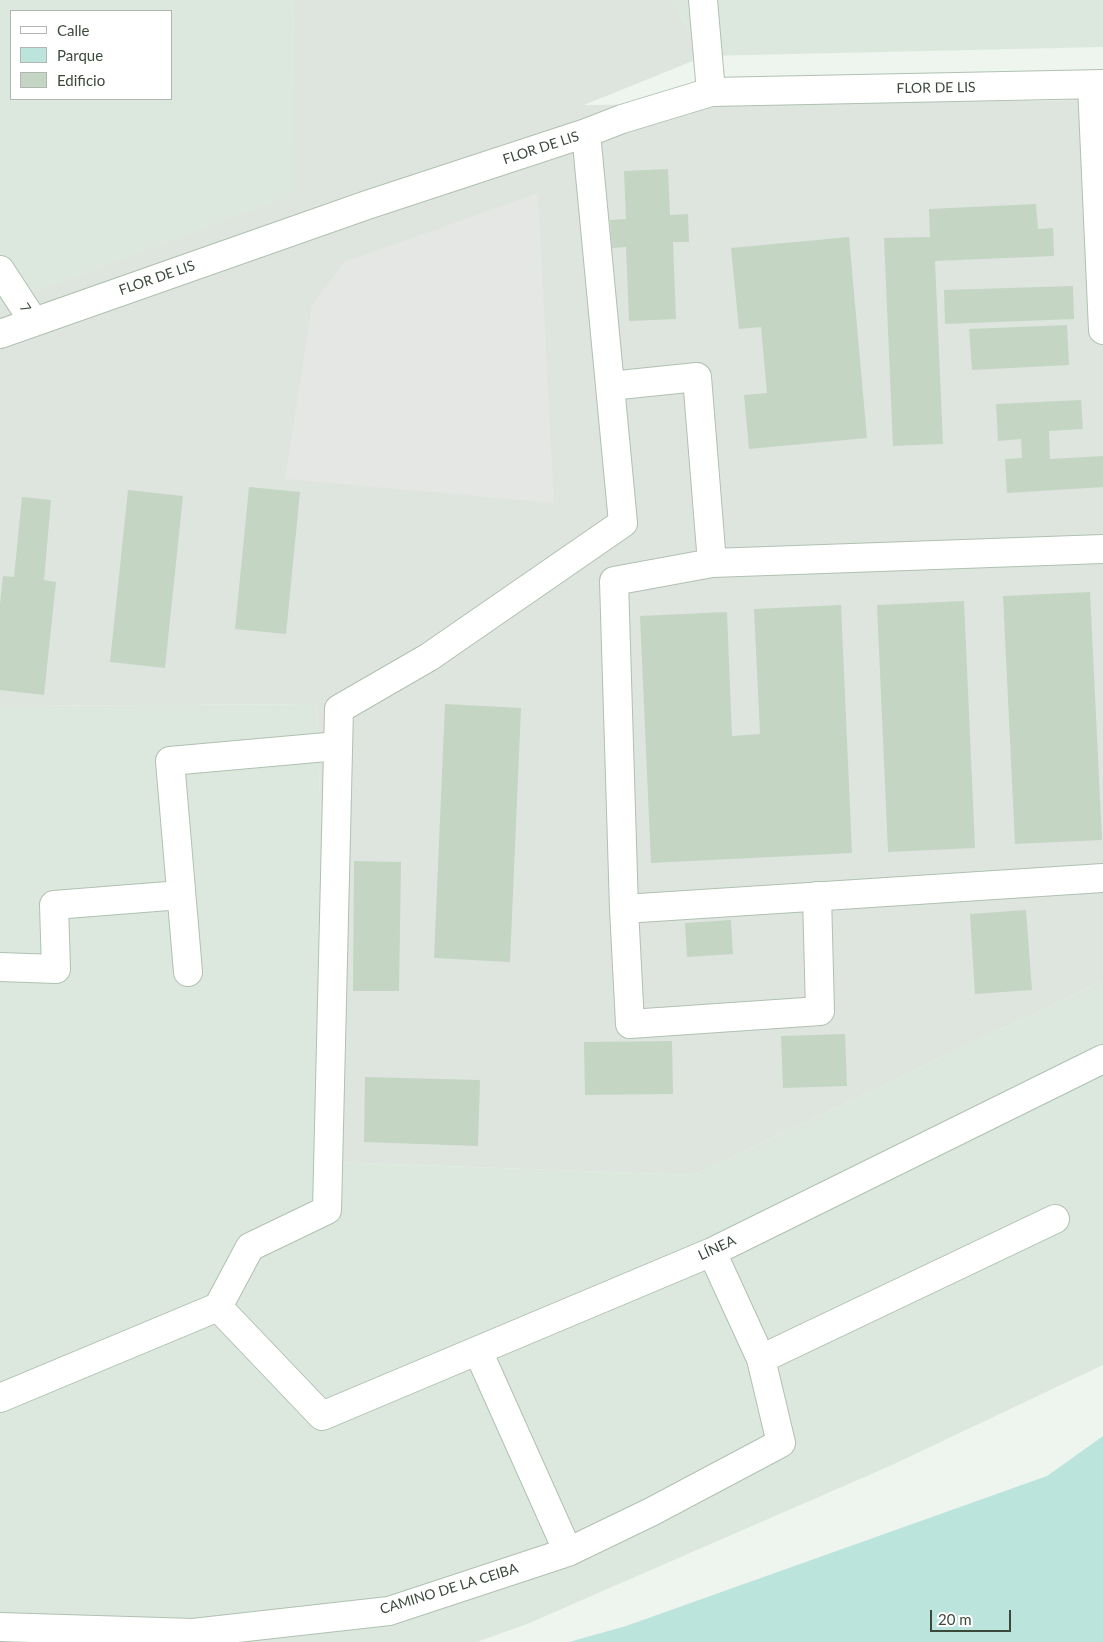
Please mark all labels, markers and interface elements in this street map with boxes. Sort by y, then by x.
legend [10,10,172,100]
text: Calle [57,21,89,39]
text: Parque [57,46,103,64]
text: Edificio [57,71,105,89]
street label: FLOR DE LIS [896,79,976,97]
street label: FLOR DE LIS [501,128,581,168]
street label: FLOR DE LIS [117,257,197,299]
street label: 7 [16,300,34,316]
street label: LÍNEA [696,1232,738,1264]
street label: CAMINO DE LA CEIBA [378,1560,520,1618]
scale bar [933,1600,1014,1632]
text: 20 m [938,1610,972,1628]

